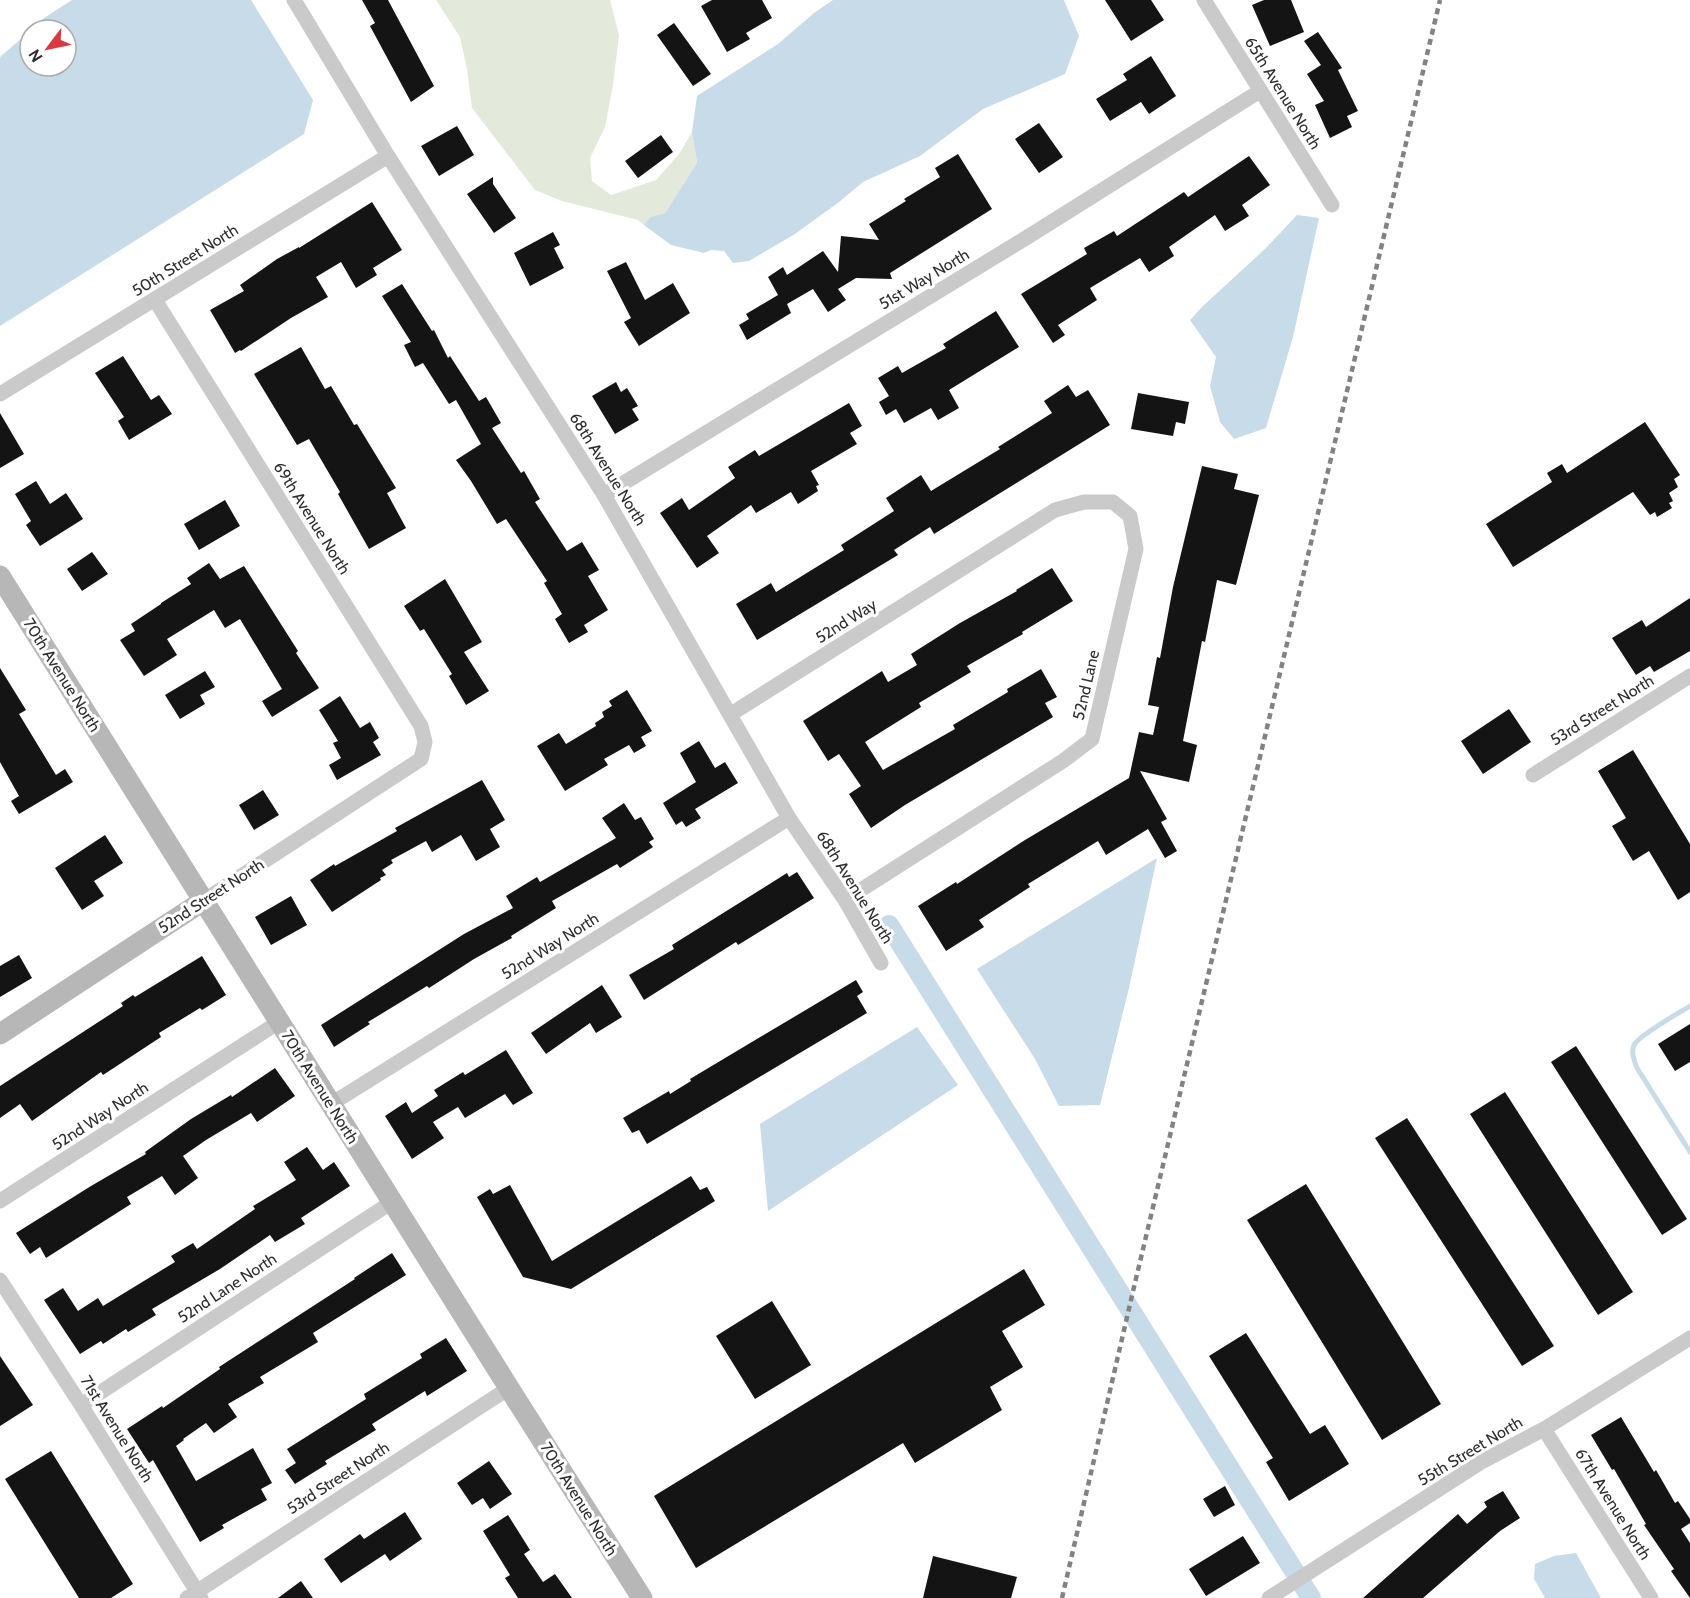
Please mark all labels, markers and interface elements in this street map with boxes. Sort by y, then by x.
north arrow [18,18,78,78]
street label: 65th Avenue North [1241,33,1325,153]
text: N [25,46,47,66]
street label: 50th Street North [129,220,241,300]
street label: 51st Way North [875,245,973,313]
street label: 68th Avenue North [566,409,650,529]
street label: 69th Avenue North [270,458,354,578]
street label: 52nd Way [812,595,880,647]
street label: 70th Avenue North [19,615,105,735]
street label: 52nd Lane [1069,648,1103,722]
street label: 53rd Street North [1547,671,1657,749]
street label: 68th Avenue North [813,827,897,947]
street label: 52nd Street North [155,855,267,937]
street label: 52nd Way North [498,909,602,983]
street label: 70th Avenue North [277,1027,363,1147]
street label: 52nd Way North [48,1078,152,1154]
street label: 52nd Lane North [174,1249,280,1327]
street label: 71st Avenue North [77,1372,157,1486]
street label: 55th Street North [1414,1412,1526,1490]
street label: 53rd Street North [283,1438,393,1518]
street label: 70th Avenue North [536,1439,622,1559]
street label: 67th Avenue North [1571,1445,1655,1563]

